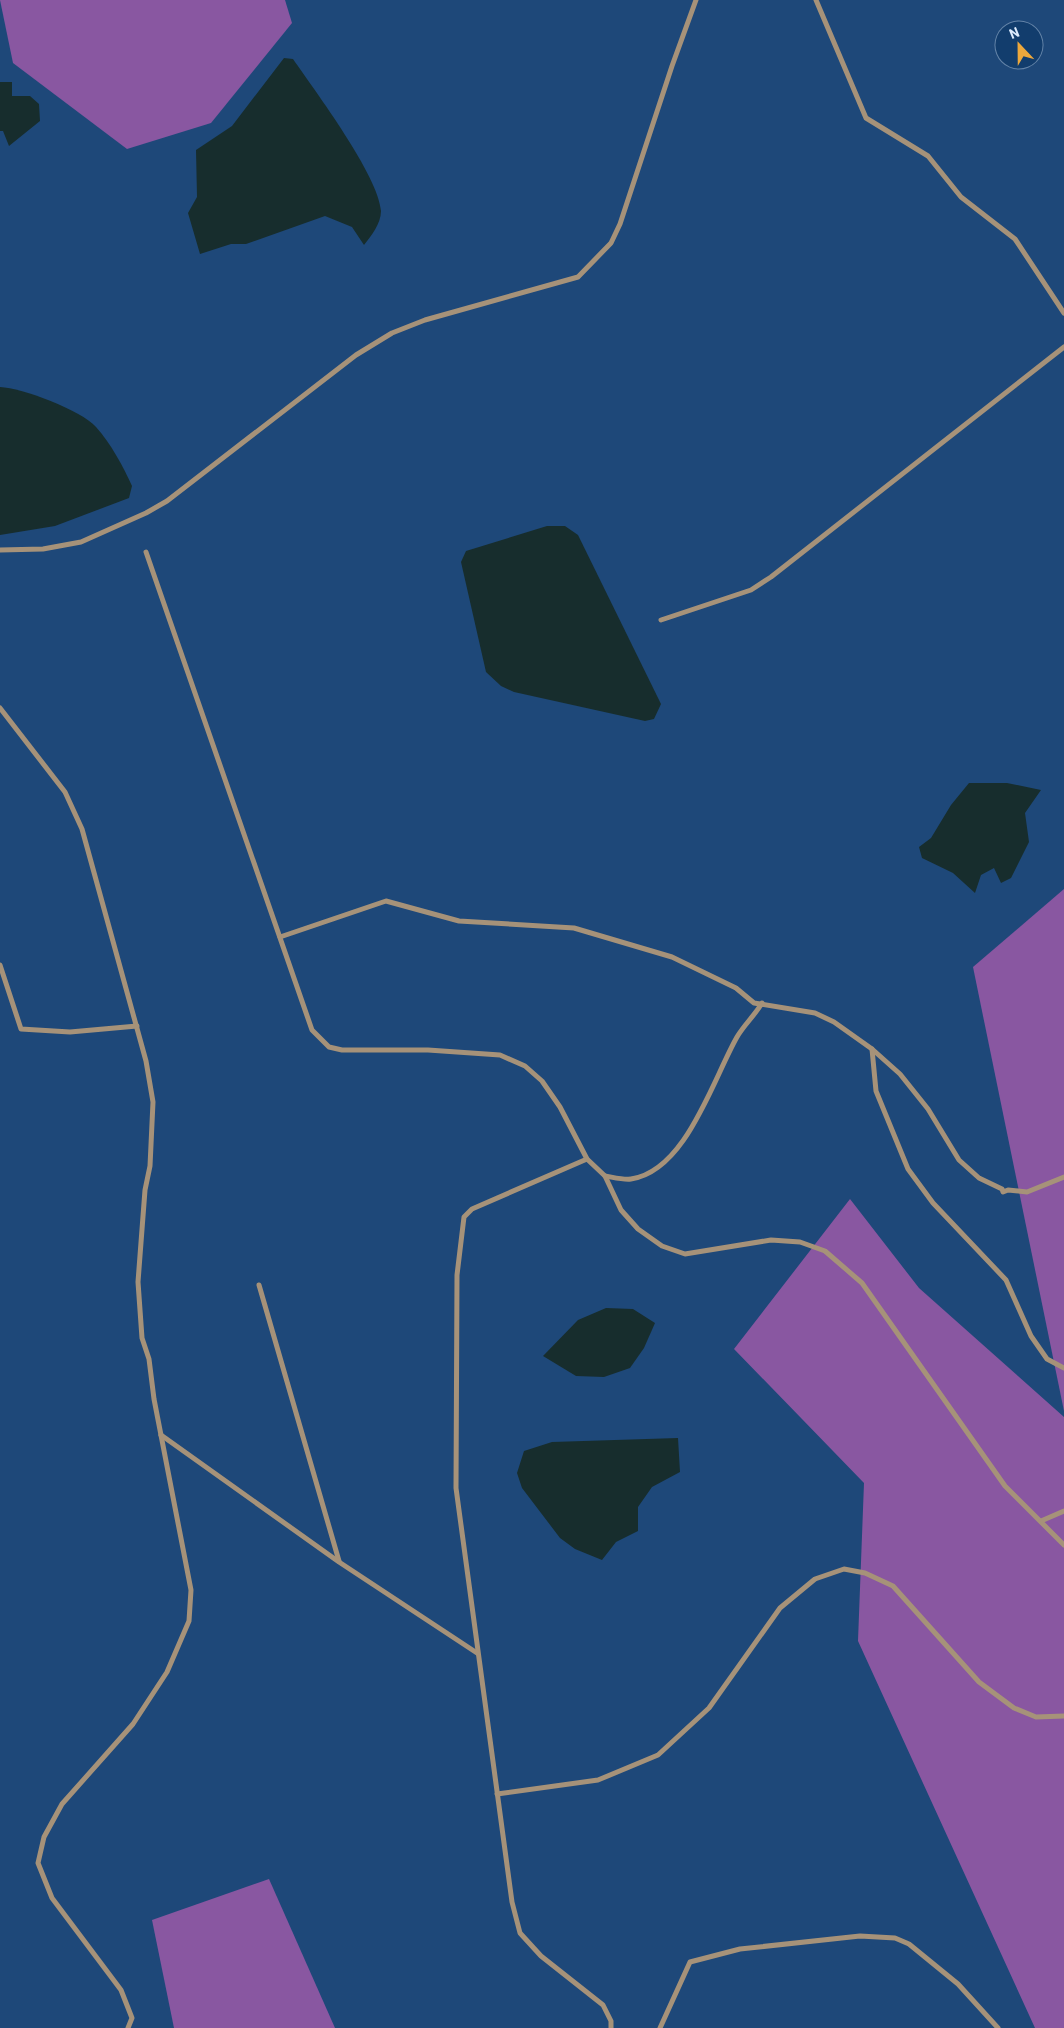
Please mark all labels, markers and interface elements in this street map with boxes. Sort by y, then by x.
north arrow [994,20,1044,70]
text: N [1006,23,1021,42]

